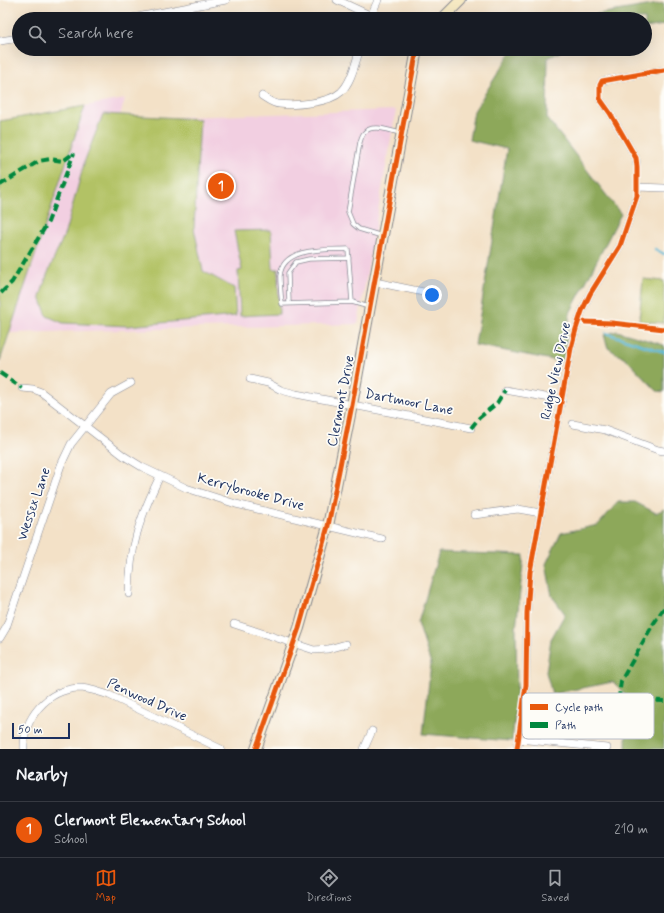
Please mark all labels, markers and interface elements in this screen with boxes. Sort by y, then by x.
search box [12,12,652,56]
icon: search [26,23,48,45]
text: Search here [58,24,134,44]
pin: 1 [208,171,234,201]
your location [422,285,442,305]
street label: Ridge View Drive [537,320,576,422]
street label: Clermont Drive [323,354,359,448]
street label: Dartmoor Lane [363,385,455,419]
street label: Wessex Lane [13,465,55,543]
street label: Kerrybrooke Drive [195,469,307,515]
street label: Penwood Drive [104,674,190,726]
legend [522,693,654,739]
text: Cycle path [555,701,603,715]
text: Path [555,719,576,733]
scale bar [12,721,70,740]
text: 50 m [18,723,43,737]
text: Nearby [16,764,68,786]
text: Clermont Elementary School [54,811,246,831]
text: 1 [26,821,32,838]
text: 210 m [614,821,648,838]
text: School [54,831,88,848]
tab: Map [95,867,117,905]
tab: Directions [306,867,352,905]
tab: Saved [541,867,569,905]

